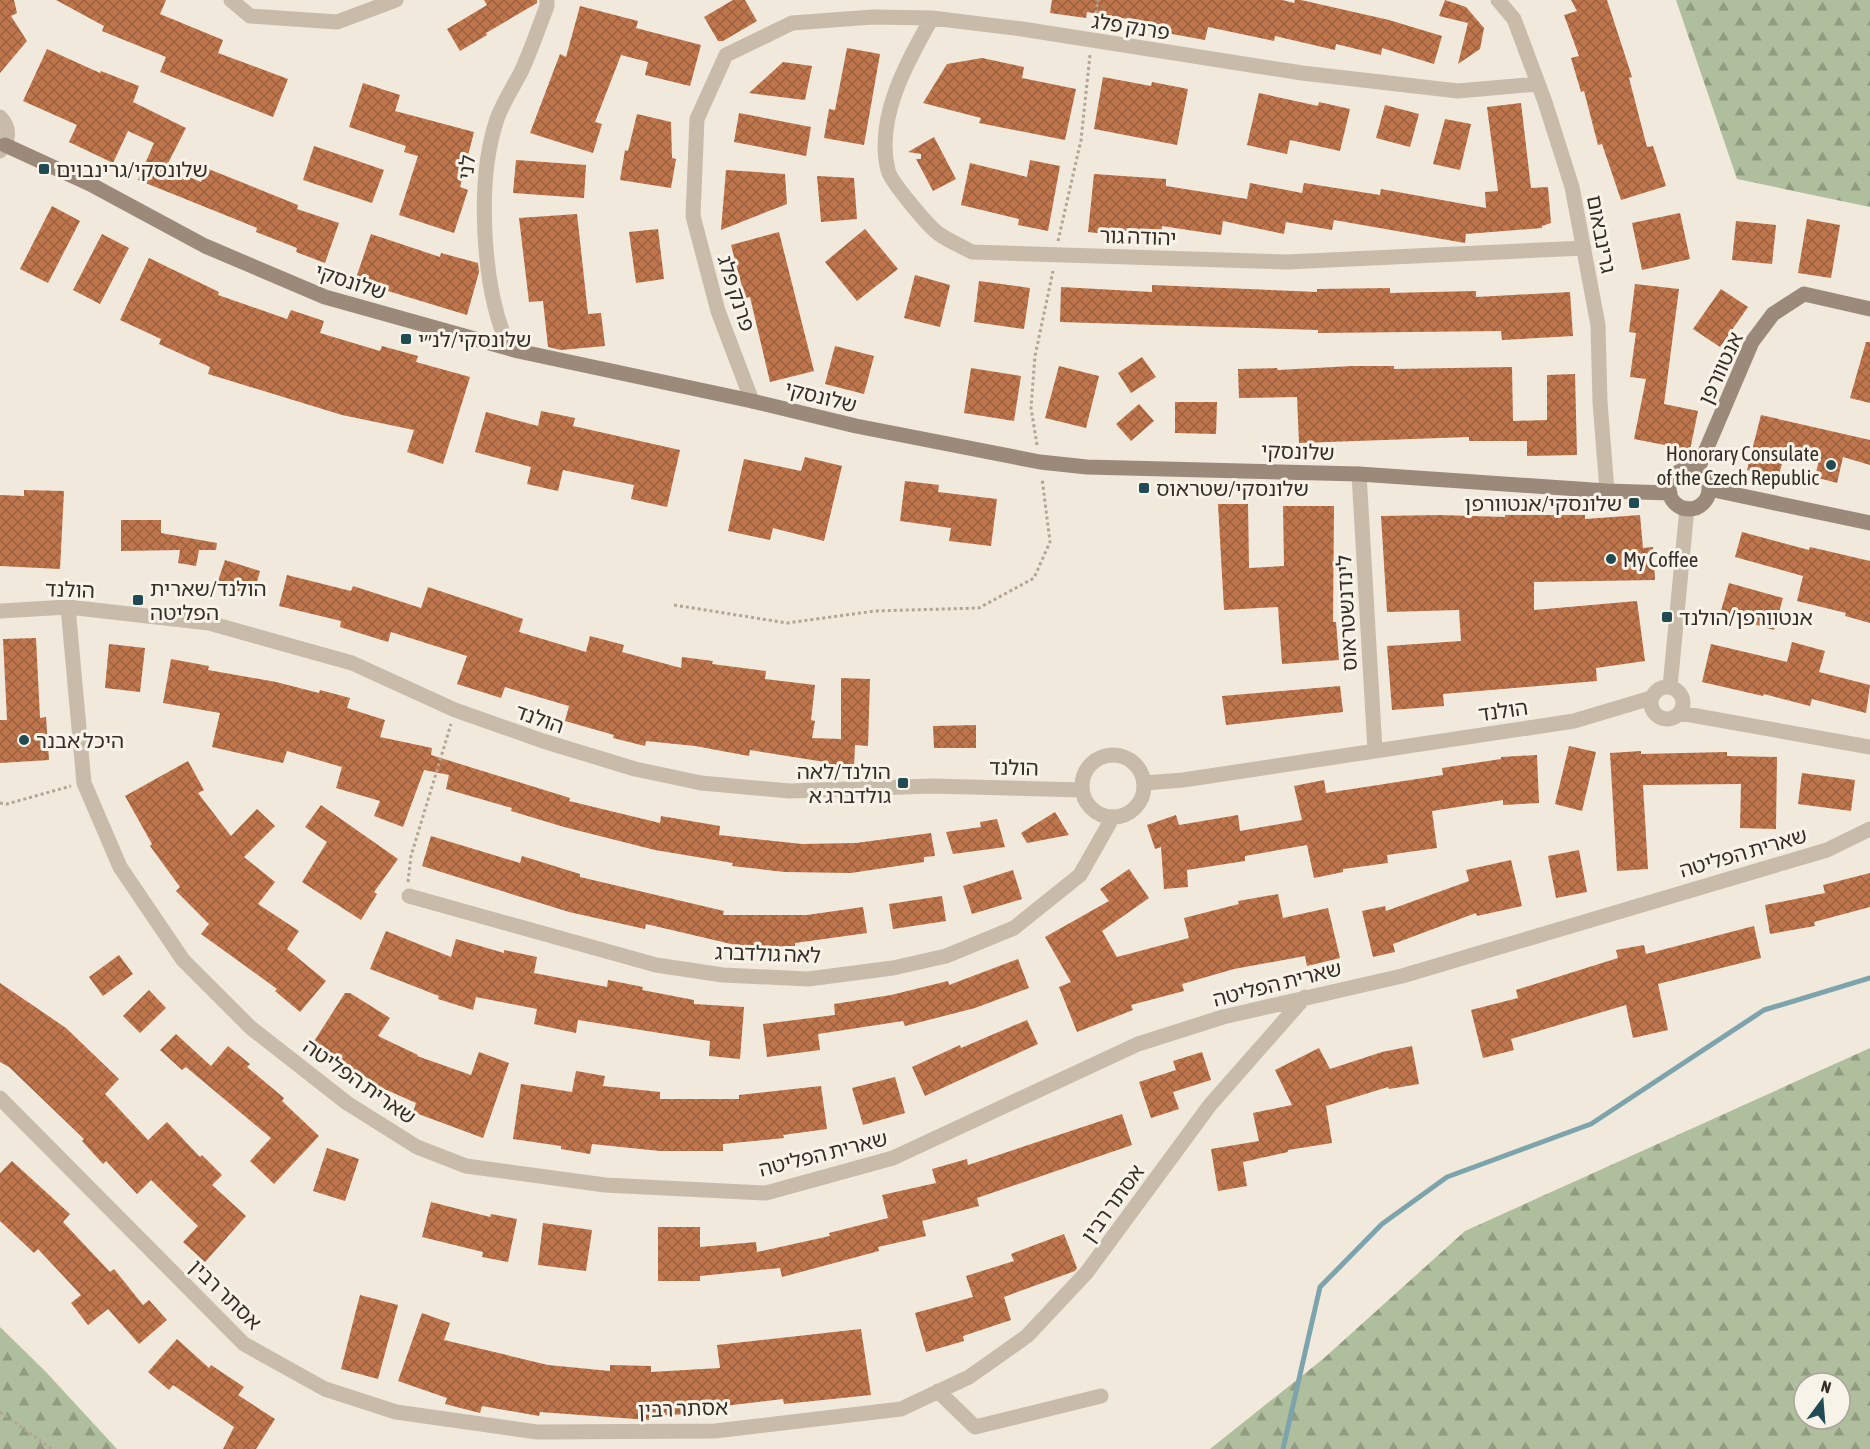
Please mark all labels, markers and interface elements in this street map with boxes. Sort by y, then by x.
street label: פרנק פלג [1090,8,1172,44]
street label: לני [453,153,479,181]
place label: שלונסקי/גרינבוים [56,157,208,181]
marker: שלונסקי/גרינבוים [37,162,51,176]
street label: גרינבאום [1583,193,1621,275]
street label: יהודה גור [1099,223,1177,249]
street label: פרנק פלג [713,252,761,334]
street label: שלונסקי [312,258,390,304]
place label: שלונסקי/לנ״י [418,327,531,351]
street label: אנטוורפן [1693,328,1747,408]
marker: שלונסקי/לנ״י [399,332,413,346]
street label: שלונסקי [782,375,860,417]
street label: שלונסקי [1261,438,1335,464]
place label: Honorary Consulate of the Czech Republic [1657,441,1819,489]
marker: Honorary Consulate of the Czech Republic [1824,458,1838,472]
place label: שלונסקי/שטראוס [1156,476,1309,500]
marker: שלונסקי/שטראוס [1137,481,1151,495]
place label: שלונסקי/אנטוורפן [1465,491,1622,515]
marker: שלונסקי/אנטוורפן [1627,496,1641,510]
place label: My Coffee [1623,547,1698,571]
marker: My Coffee [1604,552,1618,566]
street label: לינדנשטראוס [1331,554,1361,672]
street label: הולנד [45,576,95,602]
place label: הולנד/שארית הפליטה [150,576,267,624]
marker: הולנד/שארית הפליטה [131,593,145,607]
place label: אנטוורפן/הולנד [1679,605,1813,629]
marker: אנטוורפן/הולנד [1660,610,1674,624]
street label: הולנד [1477,695,1529,725]
street label: הולנד [513,699,567,737]
place label: היכל אבנר [36,728,124,752]
marker: היכל אבנר [17,733,31,747]
street label: הולנד [989,755,1039,779]
place label: הולנד/לאה גולדברג א [797,759,891,807]
marker: הולנד/לאה גולדברג א [896,776,910,790]
street label: שארית הפליטה [1676,822,1810,882]
street label: לאה גולדברג [714,939,822,967]
street label: שארית הפליטה [1210,955,1344,1011]
street label: שארית הפליטה [299,1033,421,1129]
street label: שארית הפליטה [756,1125,890,1181]
street label: אסתר רבין [1076,1159,1148,1247]
street label: אסתר רבין [185,1254,267,1334]
north arrow [1792,1371,1852,1431]
text: N [1819,1377,1833,1397]
street label: אסתר רבין [637,1394,729,1422]

